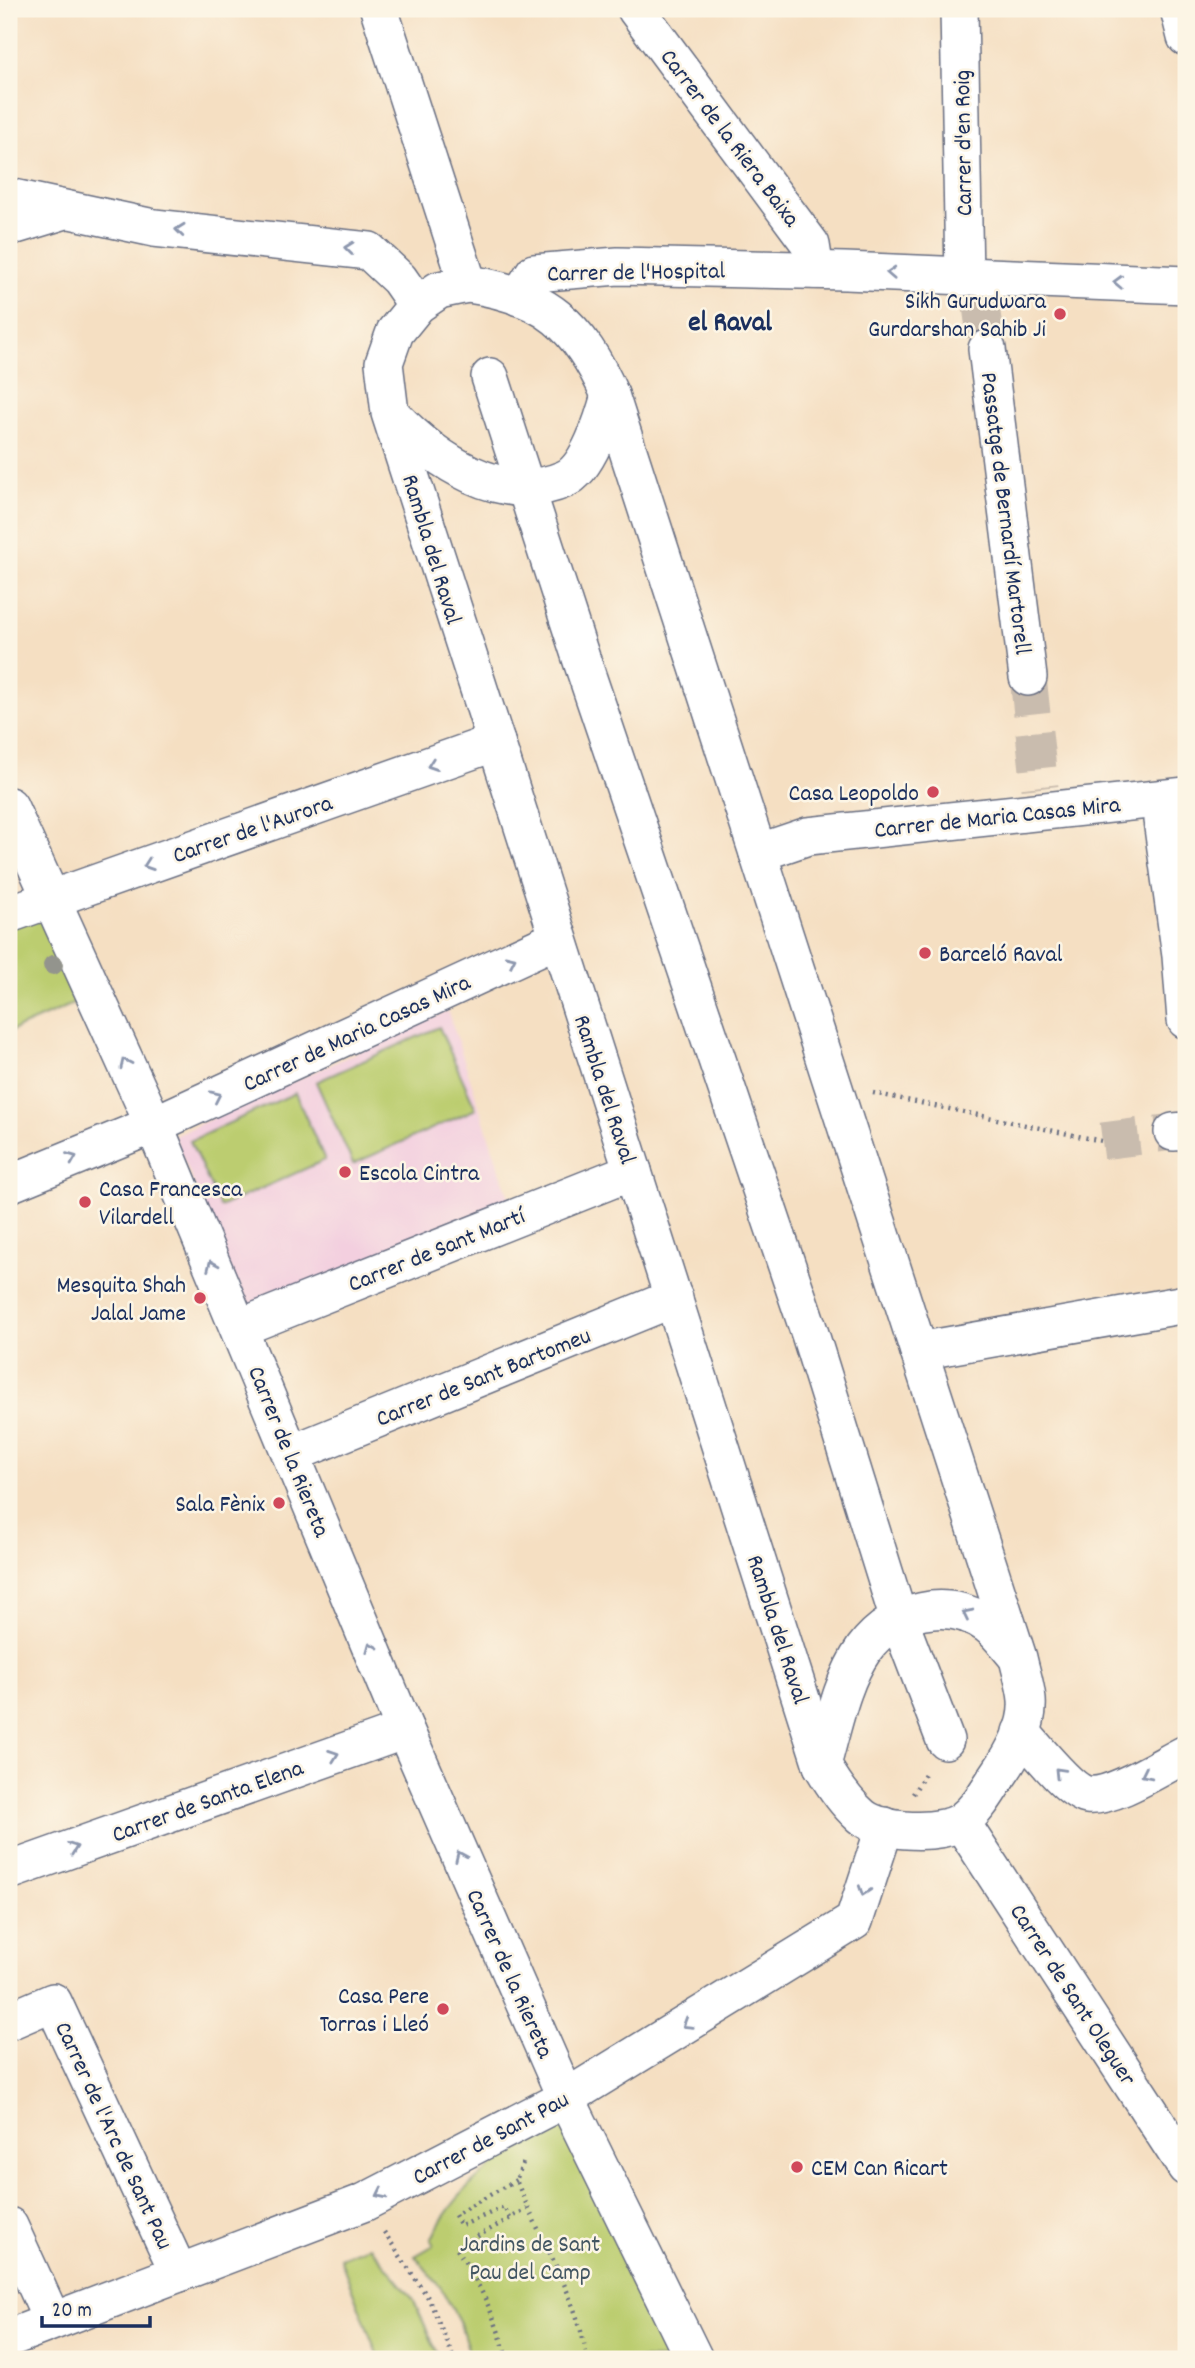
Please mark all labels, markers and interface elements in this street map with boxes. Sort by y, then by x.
street label: Carrer de la Riera Baixa [650,43,807,236]
street label: Carrer d'en Roig [947,70,983,216]
one-way arrow [174,223,185,238]
one-way arrow [344,241,355,256]
street label: Carrer de l'Hospital [547,255,726,293]
one-way arrow [885,266,896,281]
one-way arrow [1112,275,1123,290]
place label: Sikh Gurudwara Gurdarshan Sahib Ji [868,286,1047,348]
district label: el Raval [688,305,772,345]
marker: Sikh Gurudwara Gurdarshan Sahib Ji [1052,306,1068,322]
street label: Passatge de Bernardí Martorell [970,370,1038,657]
street label: Rambla del Raval [391,471,469,629]
one-way arrow [426,757,439,771]
place label: Casa Leopoldo [789,778,919,812]
marker: Casa Leopoldo [925,784,941,800]
street label: Carrer de l'Aurora [169,787,338,874]
street label: Carrer de Maria Casas Mira [873,789,1123,849]
one-way arrow [142,857,155,871]
place label: Barceló Raval [939,939,1063,973]
marker: Barceló Raval [917,945,933,961]
one-way arrow [504,954,517,968]
street label: Carrer de Maria Casas Mira [238,967,477,1102]
street label: Rambla del Raval [563,1011,643,1169]
one-way arrow [119,1057,133,1070]
one-way arrow [208,1090,221,1104]
one-way arrow [65,1152,77,1166]
place label: Escola Cintra [359,1158,480,1192]
marker: Escola Cintra [337,1164,353,1180]
place label: Casa Francesca Vilardell [99,1174,243,1236]
marker: Casa Francesca Vilardell [77,1194,93,1210]
street label: Carrer de Sant Martí [344,1200,532,1303]
one-way arrow [207,1260,221,1272]
place label: Mesquita Shah Jalal Jame [56,1270,186,1332]
marker: Mesquita Shah Jalal Jame [192,1290,208,1306]
street label: Carrer de Sant Bartomeu [372,1320,597,1437]
street label: Carrer de la Riereta [237,1361,337,1543]
place label: Sala Fènix [175,1489,265,1523]
marker: Sala Fènix [271,1495,287,1511]
street label: Rambla del Raval [736,1551,816,1709]
one-way arrow [962,1608,974,1622]
one-way arrow [365,1642,379,1654]
one-way arrow [327,1749,339,1763]
street label: Carrer de Santa Elena [108,1752,309,1853]
one-way arrow [1141,1765,1153,1779]
one-way arrow [1054,1767,1067,1780]
one-way arrow [67,1842,79,1856]
one-way arrow [454,1851,468,1863]
street label: Carrer de la Riereta [456,1884,561,2065]
one-way arrow [857,1885,872,1897]
street label: Carrer de Sant Oleguer [1000,1898,1143,2093]
place label: Casa Pere Torras i Lleó [320,1981,429,2043]
marker: Casa Pere Torras i Lleó [435,2001,451,2017]
one-way arrow [681,2015,694,2028]
street label: Carrer de l'Arc de Sant Pau [44,2017,180,2256]
street label: Carrer de Sant Pau [407,2084,576,2195]
place label: CEM Can Ricart [811,2153,948,2187]
marker: CEM Can Ricart [789,2159,805,2175]
one-way arrow [376,2186,388,2200]
park label: Jardins de Sant Pau del Camp [460,2229,600,2291]
scale bar [42,2284,150,2328]
text: 20 m [52,2297,92,2327]

